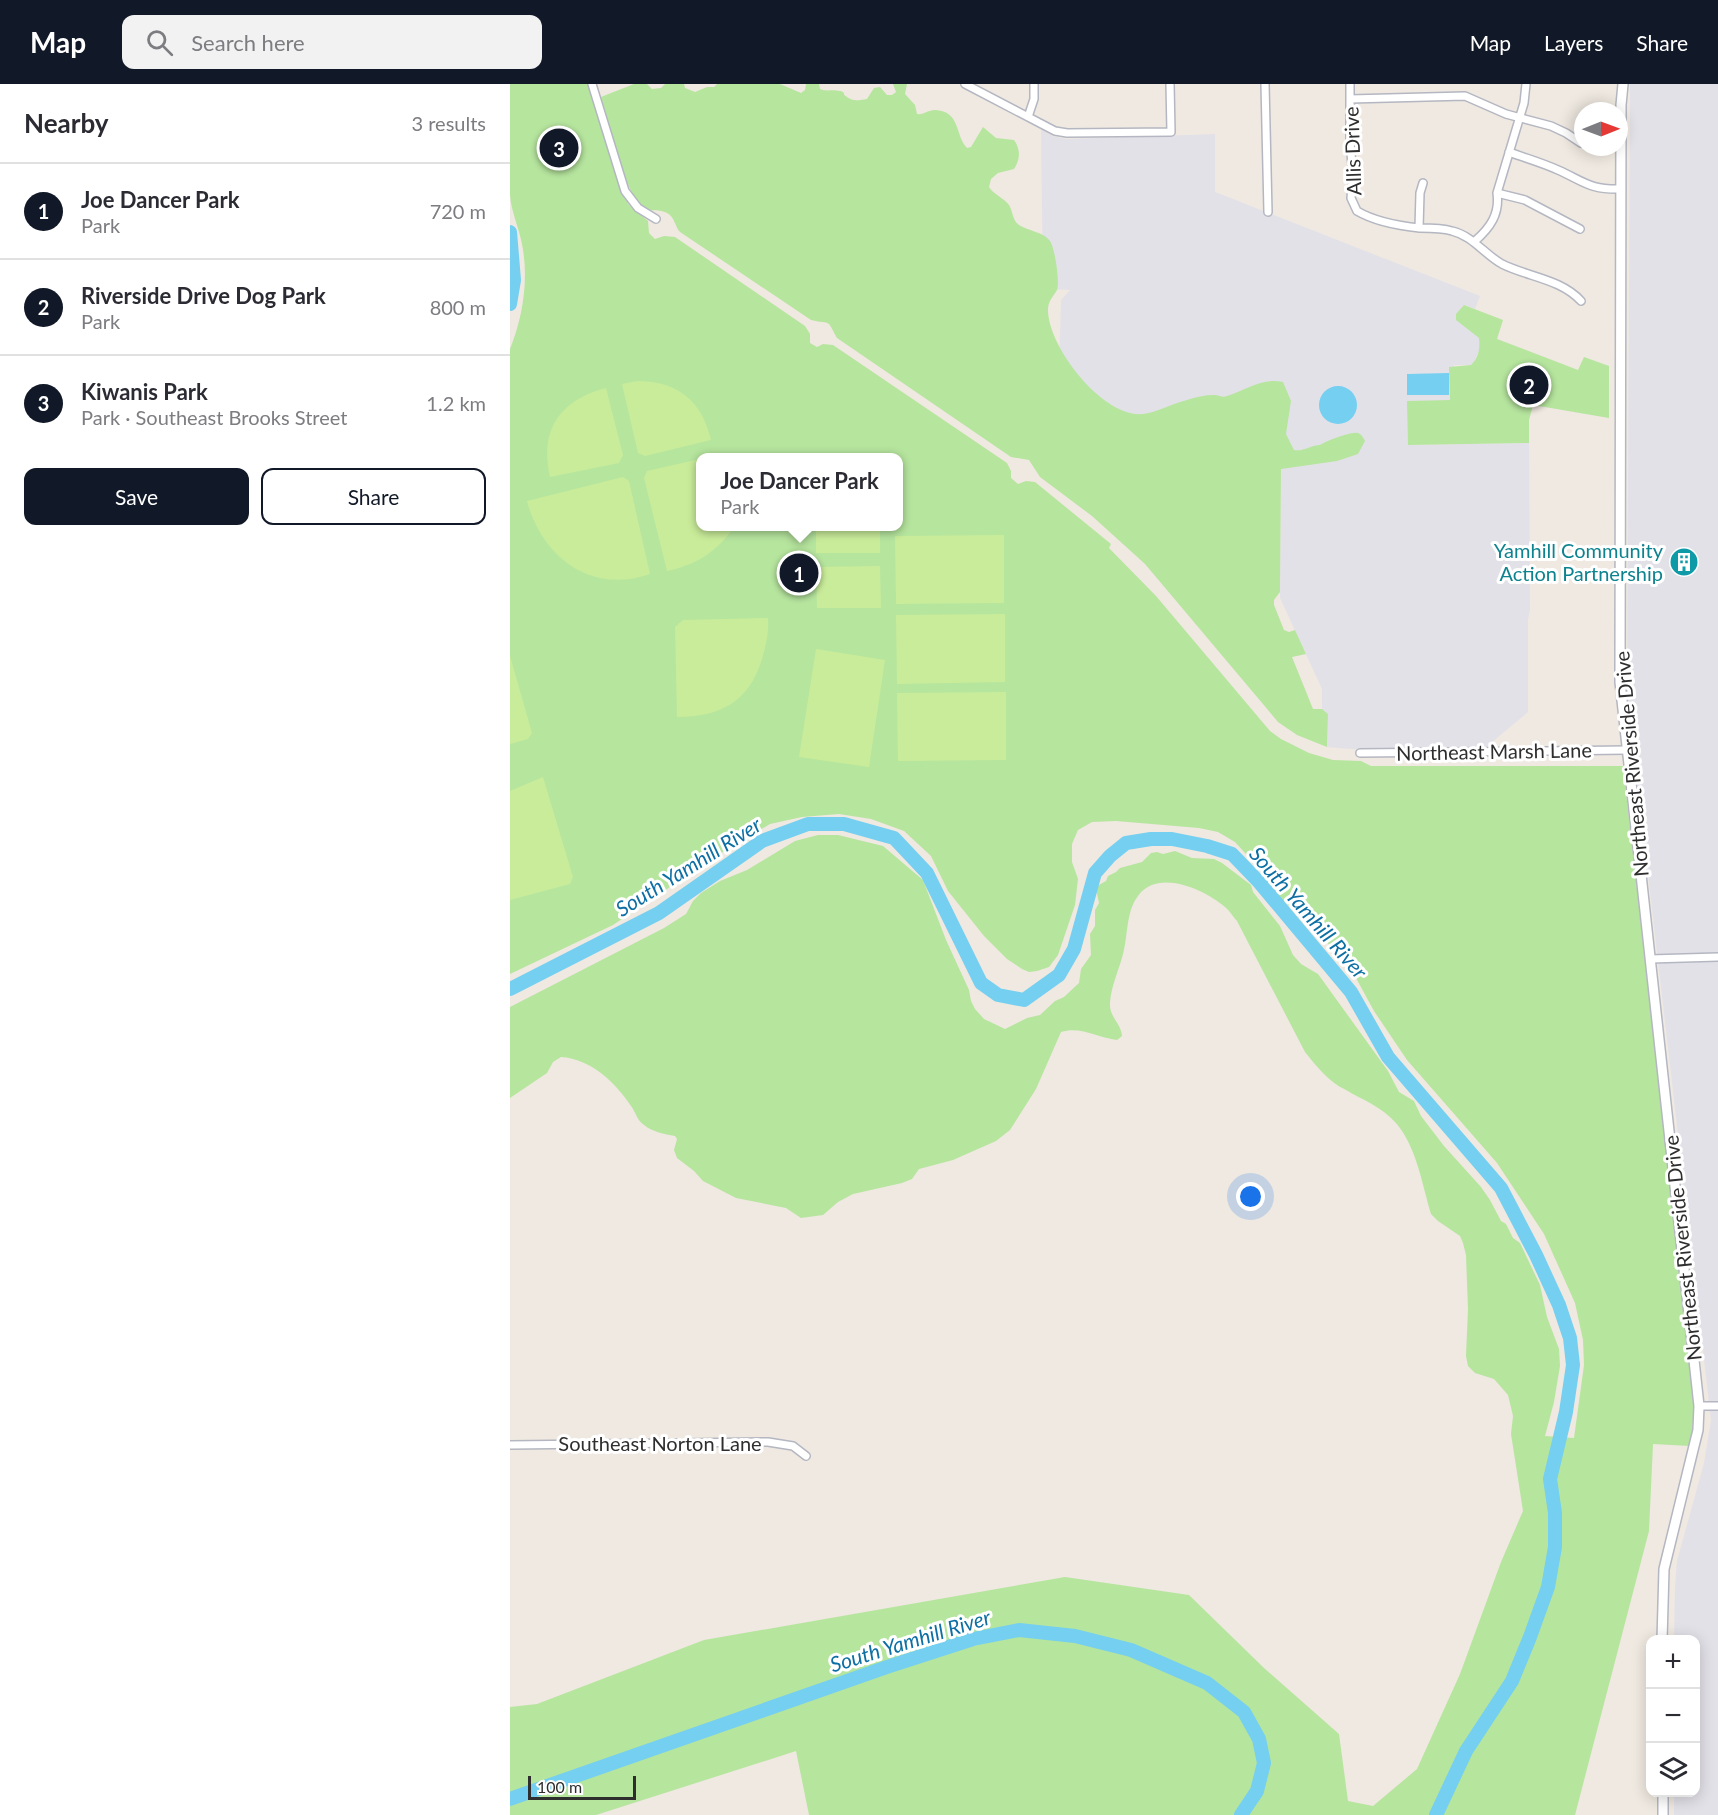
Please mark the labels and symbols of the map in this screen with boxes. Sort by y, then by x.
north arrow [1574,102,1628,156]
street label: Allis Drive [1338,106,1366,196]
pin: 3 [539,126,578,170]
pin: 2 [1510,362,1548,408]
place label: Yamhill Community Action Partnership [1494,538,1664,585]
building icon: Yamhill Community Action Partnership [1668,546,1700,578]
pin: 1 [780,550,818,596]
street label: Northeast Riverside Drive [1609,650,1653,878]
street label: Northeast Marsh Lane [1396,737,1592,765]
water label: South Yamhill River [611,811,766,921]
water label: South Yamhill River [1245,841,1374,984]
street label: Northeast Riverside Drive [1658,1134,1706,1362]
your location [1236,1182,1265,1211]
street label: Southeast Norton Lane [558,1431,762,1455]
water label: South Yamhill River [827,1603,994,1676]
scale bar [528,1773,636,1800]

